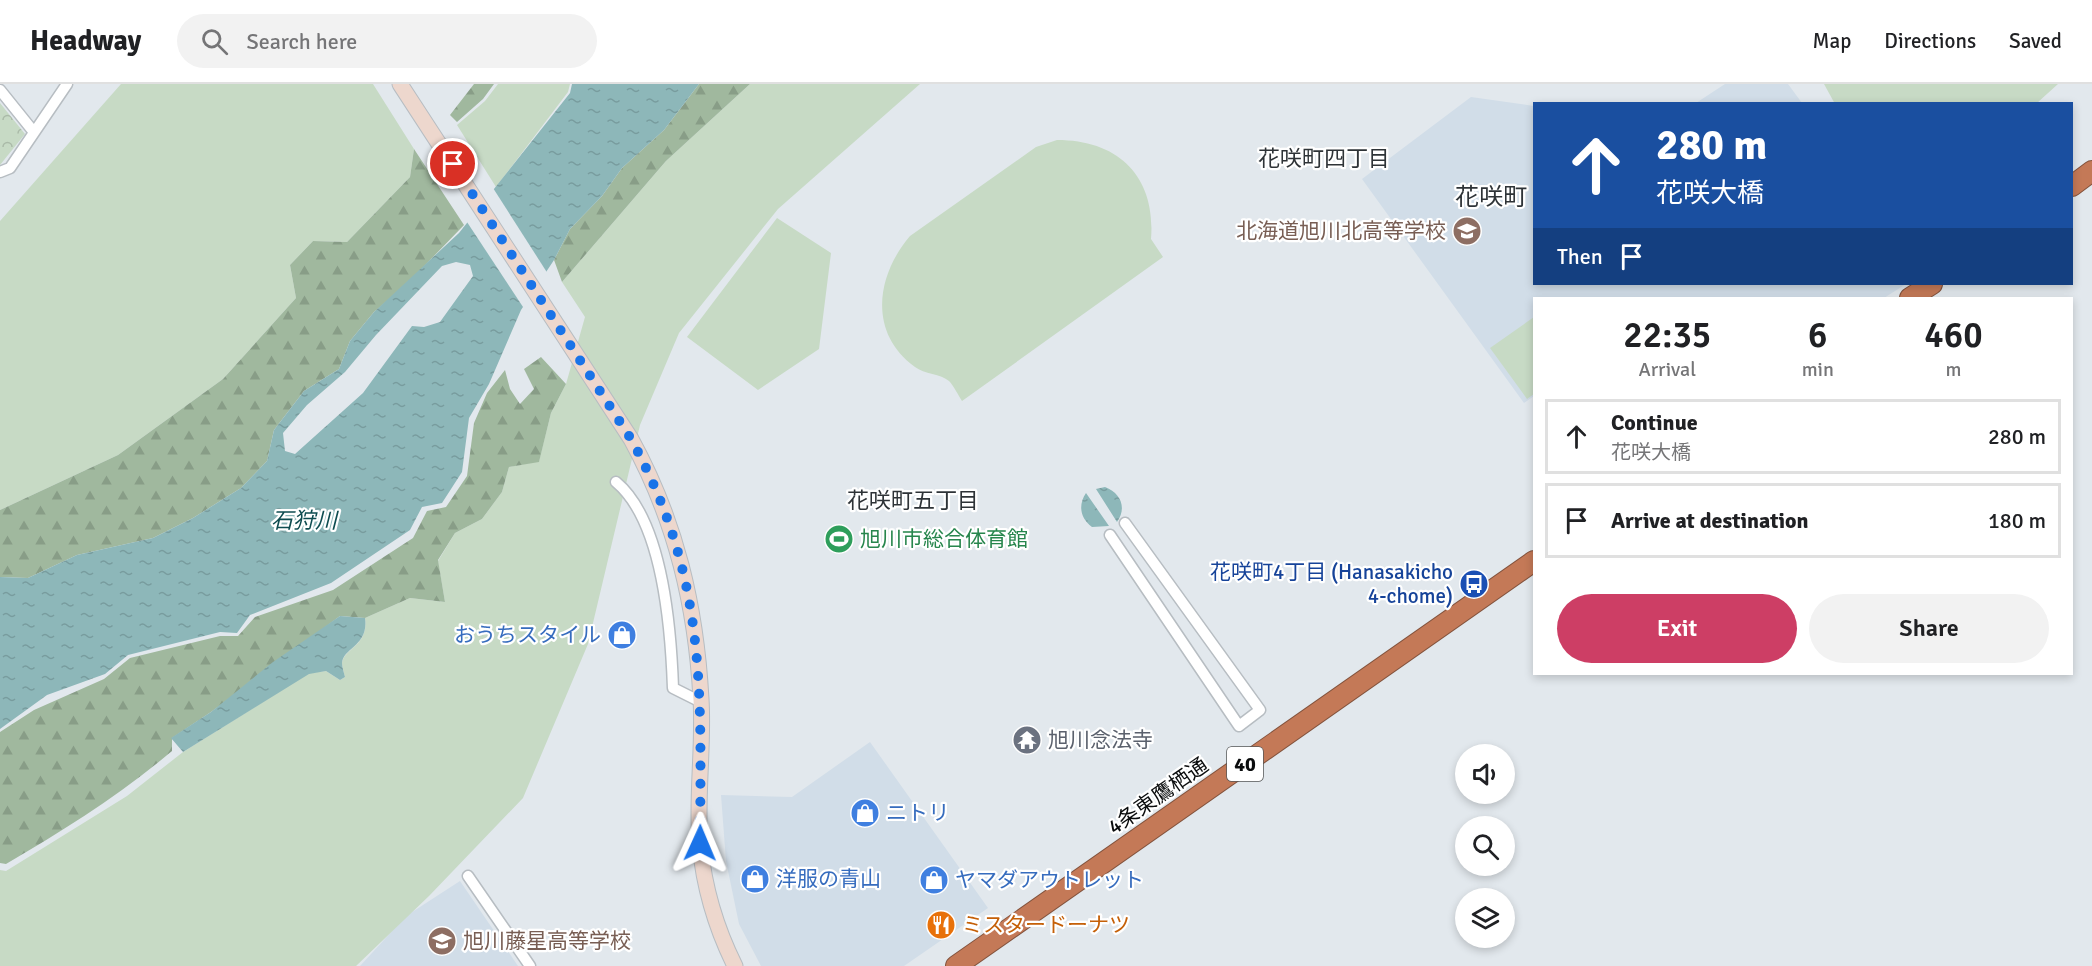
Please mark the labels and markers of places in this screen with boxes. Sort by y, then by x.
pin [427,138,478,189]
school or university icon: 北海道旭川北高等学校 [1451,215,1483,247]
place label: 北海道旭川北高等学校 [1236,218,1446,244]
sports icon: 旭川市総合体育館 [823,523,855,555]
place label: 旭川市総合体育館 [860,526,1028,552]
place label: 花咲町4丁目 (Hanasakicho 4-chome) [1210,559,1453,609]
bus stop icon: 花咲町4丁目 (Hanasakicho 4-chome) [1458,568,1490,600]
shop icon: おうちスタイル [606,619,638,651]
place label: おうちスタイル [454,622,601,648]
temple icon: 旭川念法寺 [1011,724,1043,756]
place label: 旭川念法寺 [1048,727,1153,753]
shop icon: ニトリ [849,797,881,829]
place label: ニトリ [886,800,949,826]
shop icon: 洋服の青山 [739,863,771,895]
shop icon: ヤマダアウトレット [918,864,950,896]
place label: 洋服の青山 [776,866,881,892]
place label: ヤマダアウトレット [955,867,1144,893]
restaurant icon: ミスタードーナツ [925,909,957,941]
place label: ミスタードーナツ [962,912,1130,938]
school or university icon: 旭川藤星高等学校 [426,925,458,957]
place label: 旭川藤星高等学校 [463,928,631,954]

